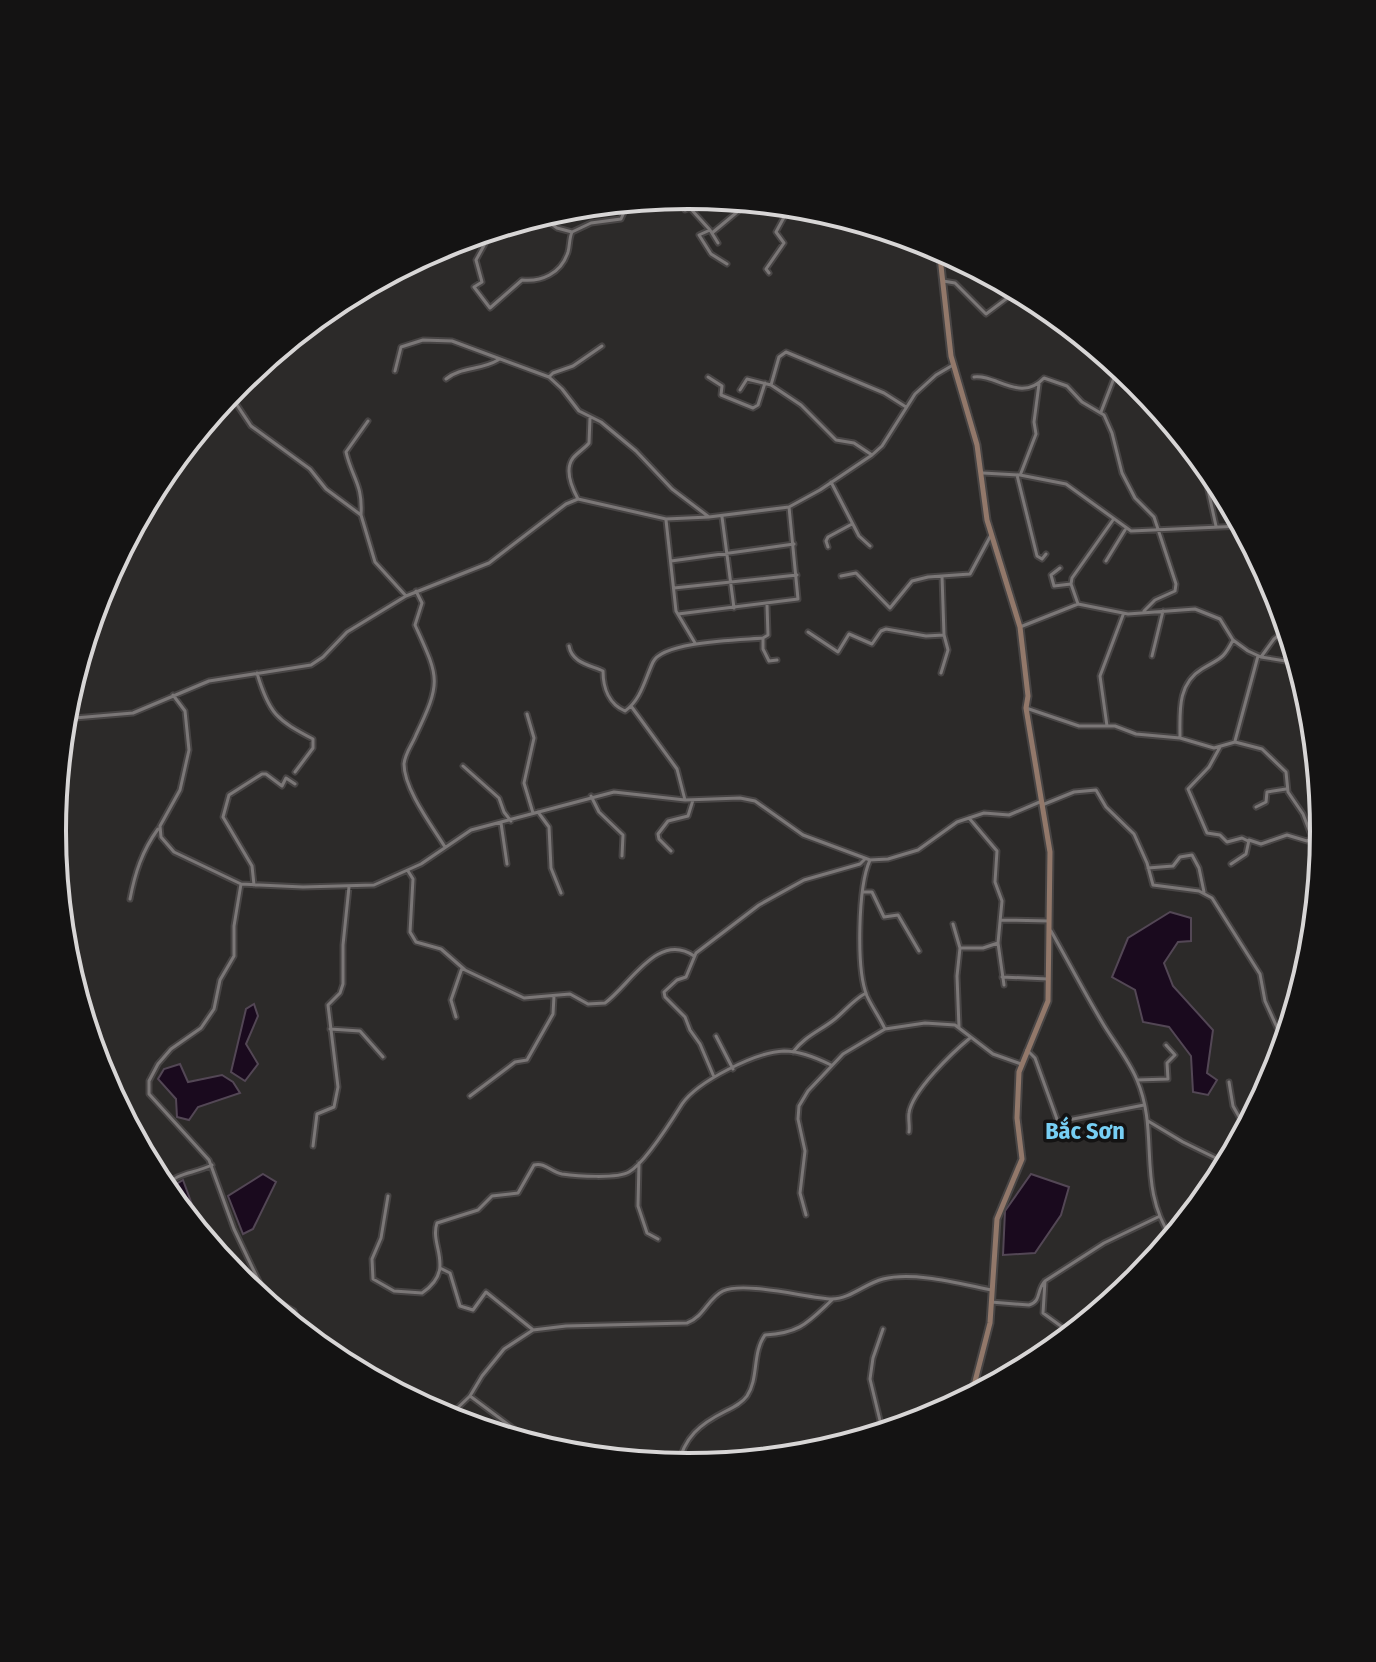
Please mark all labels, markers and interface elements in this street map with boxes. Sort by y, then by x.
district label: Bắc Sơn [1045,1116,1125,1145]

